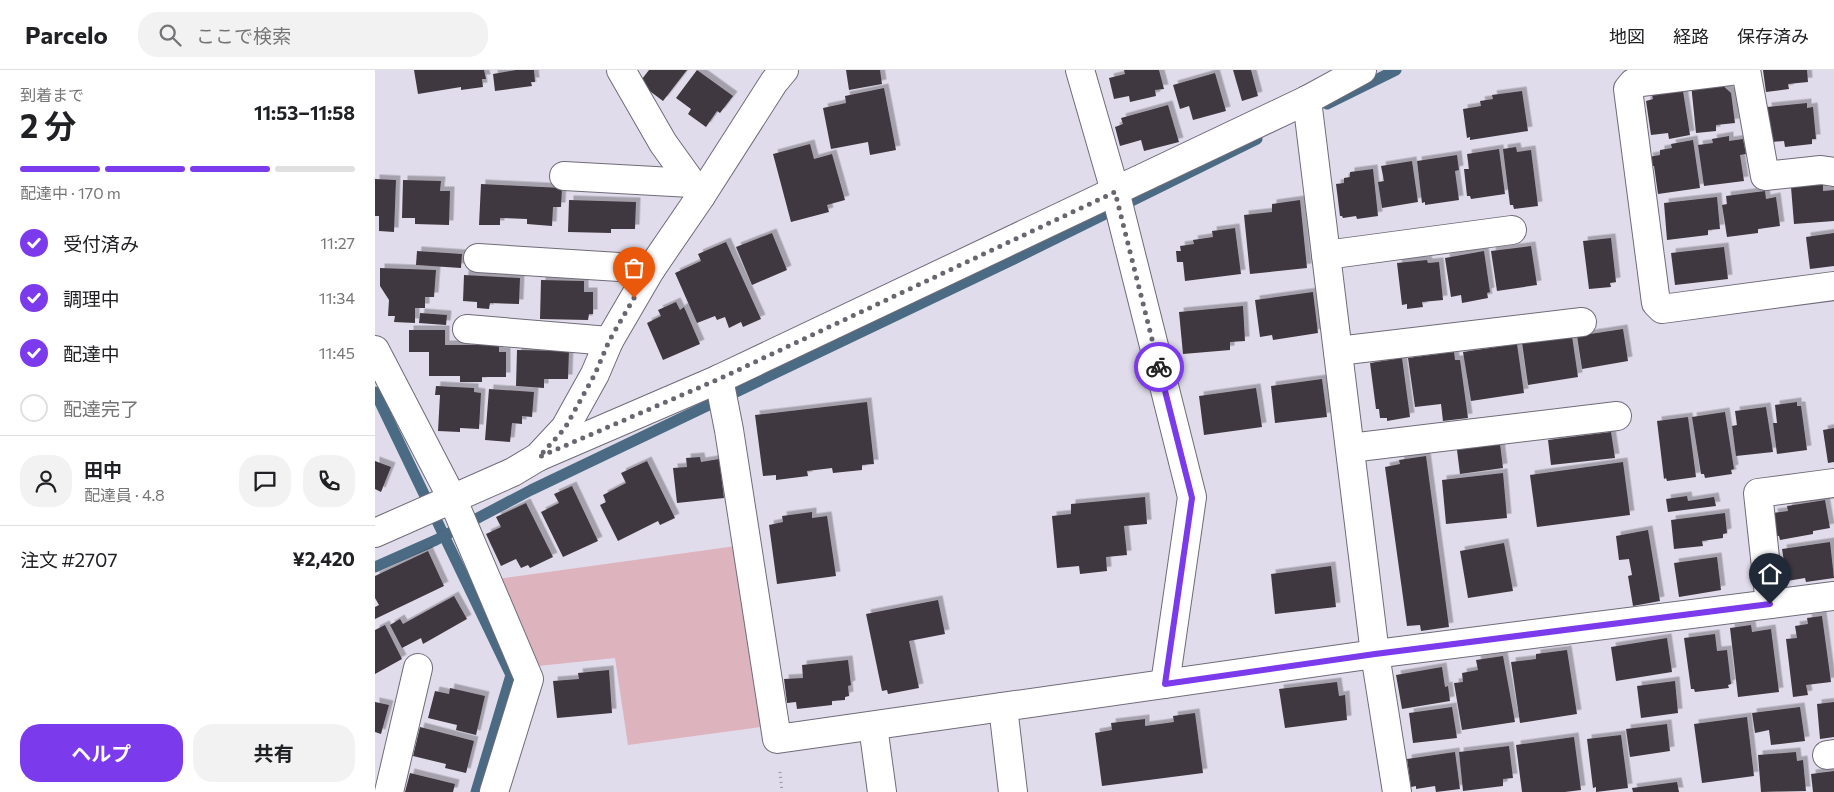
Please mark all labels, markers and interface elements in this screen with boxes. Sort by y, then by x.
search box [138,12,488,57]
text: Parcelo [25,20,108,49]
icon: search [156,21,184,49]
text: ここで検索 [196,24,291,47]
text: 地図 [1609,25,1645,47]
text: 経路 [1673,25,1709,47]
text: 保存済み [1737,25,1809,47]
text: 到着まで [20,85,84,104]
text: 11:53–11:58 [254,101,355,124]
text: 2 分 [20,105,76,145]
text: 配達中 · 170 m [20,183,121,202]
icon: check [20,229,48,257]
text: 受付済み [63,232,139,255]
text: 11:27 [320,233,355,252]
pin [613,247,655,298]
icon: bag [620,254,648,282]
icon: check [20,284,48,312]
text: 調理中 [63,287,120,310]
text: 11:34 [319,288,355,307]
icon: check [20,339,48,367]
text: 配達中 [63,342,120,365]
courier [1134,342,1184,392]
text: 11:45 [319,343,355,362]
icon: bike [1145,353,1173,381]
text: 配達完了 [63,397,139,420]
button: person [20,455,72,507]
button: chat [239,455,291,507]
button: phone [303,455,355,507]
text: 田中 [84,458,122,481]
text: 配達員 · 4.8 [84,485,165,504]
text: ¥2,420 [293,547,355,570]
text: 注文 #2707 [20,548,117,571]
pin [1749,553,1791,604]
icon: home [1756,560,1784,588]
button: ヘルプ [20,724,183,782]
button: 共有 [193,724,355,782]

